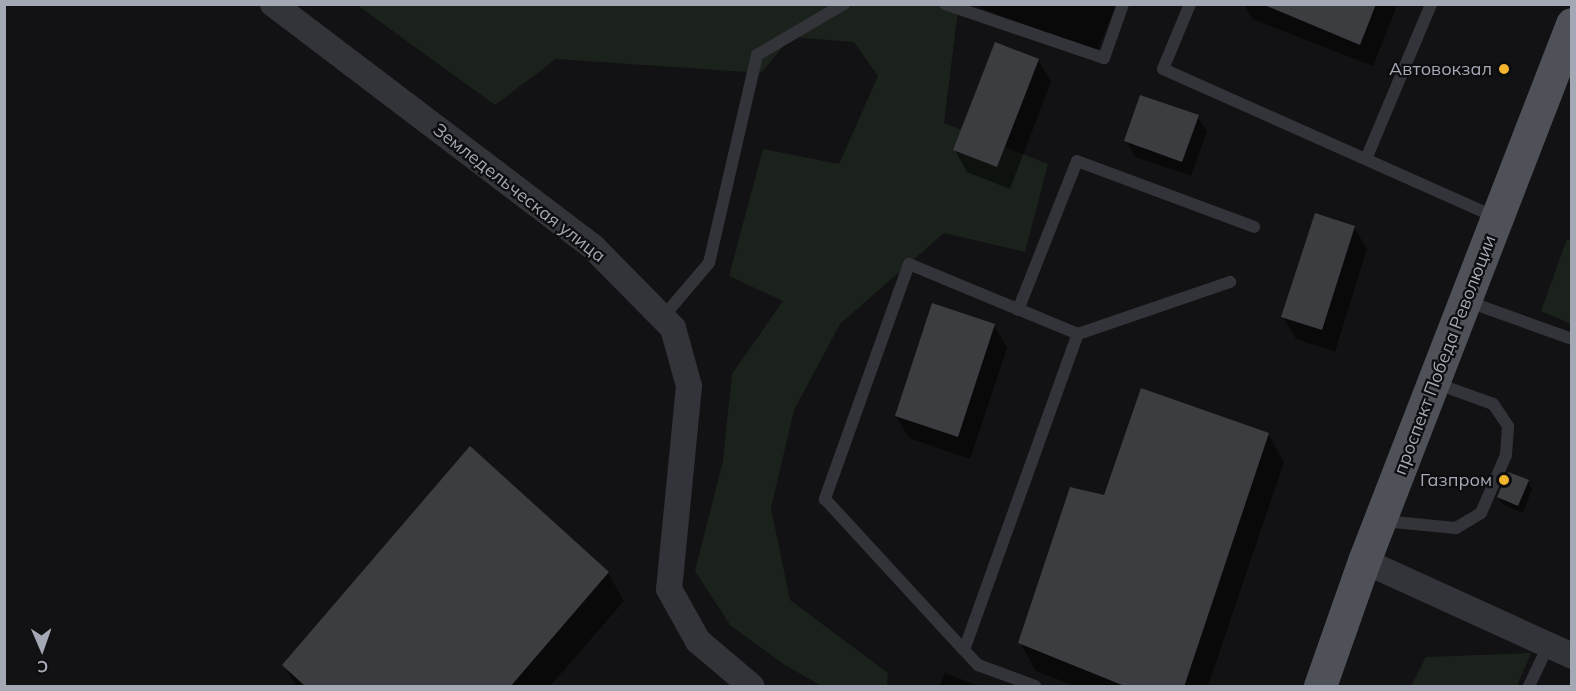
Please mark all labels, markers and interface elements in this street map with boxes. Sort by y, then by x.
place label: Автовокзал [1389,58,1492,80]
marker: Автовокзал [1497,62,1511,76]
street label: Земледельческая улица [429,119,609,267]
street label: проспект Победа Революции [1389,232,1501,478]
place label: Газпром [1420,469,1492,491]
marker: Газпром [1497,473,1511,487]
north arrow [12,619,72,679]
text: С [37,657,48,677]

